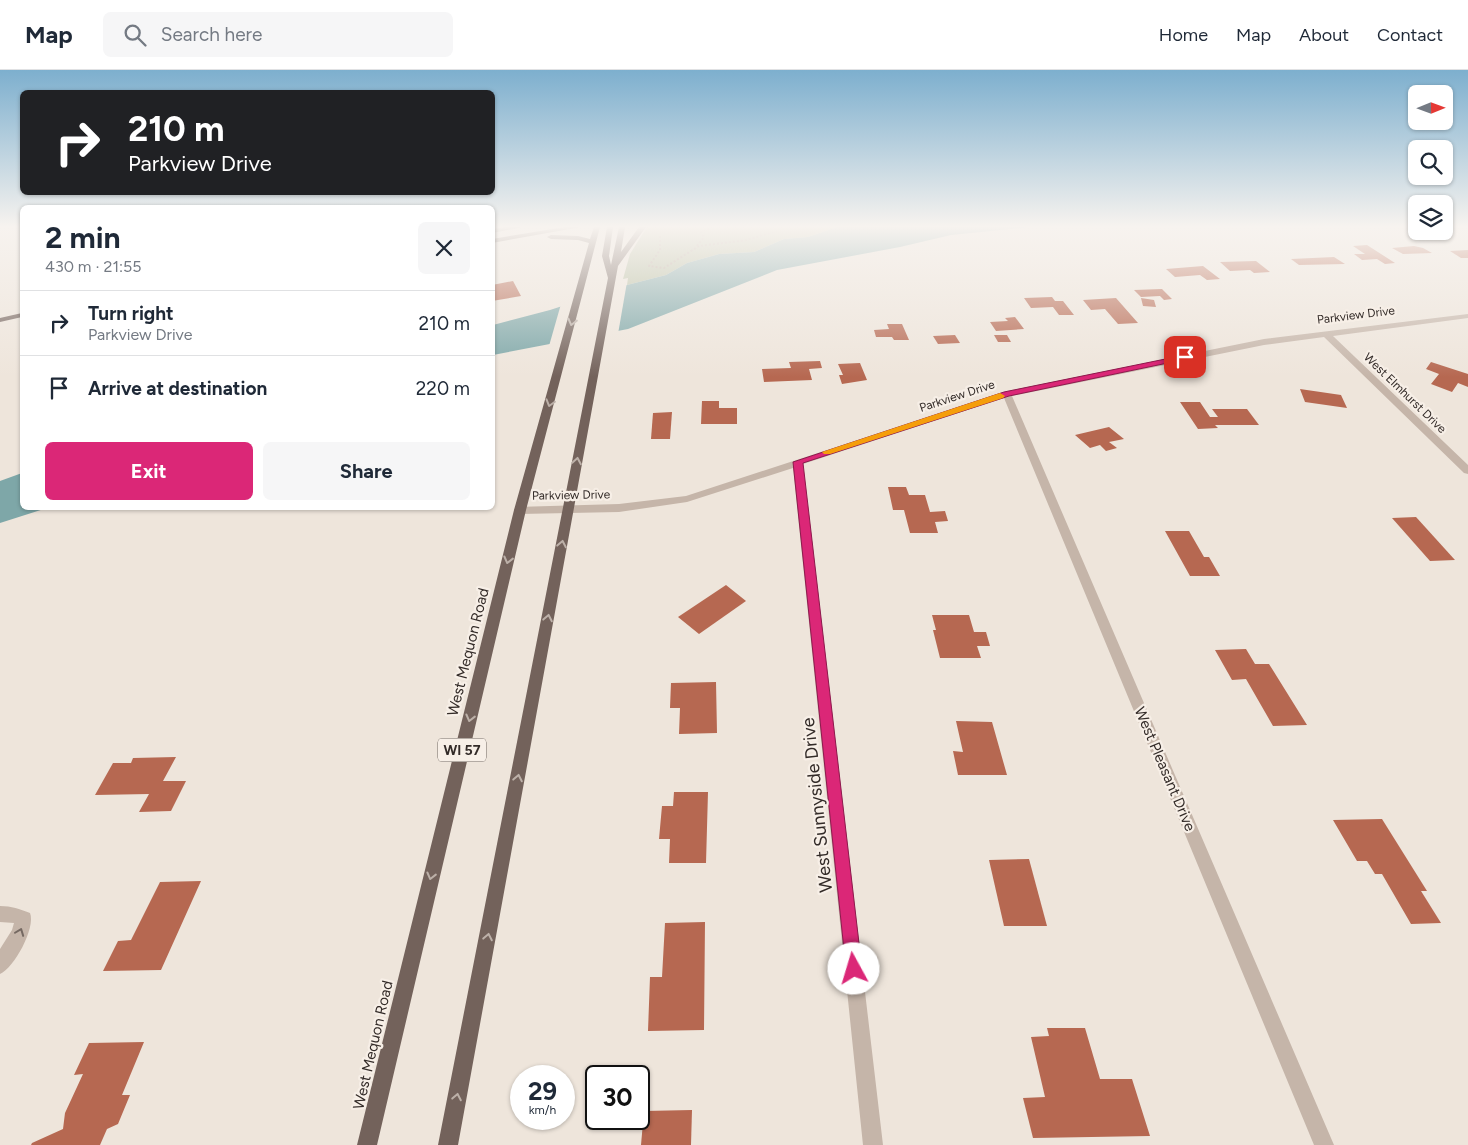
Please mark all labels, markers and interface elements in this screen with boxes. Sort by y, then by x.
search box [103,12,453,57]
text: Map [25,20,73,49]
icon: search [121,21,149,49]
text: Search here [161,23,262,46]
text: Home [1159,24,1208,46]
text: Map [1236,24,1271,46]
text: About [1299,24,1349,46]
text: Contact [1377,24,1443,46]
north arrow [1408,85,1452,130]
map controls [1408,85,1453,240]
text: 210 m [128,108,225,150]
icon: right [45,110,110,175]
button: search [1408,140,1453,185]
text: Parkview Drive [128,150,272,177]
button: layers [1408,195,1453,240]
text: 2 min [45,219,121,256]
button: close [418,222,470,274]
text: 430 m · 21:55 [45,257,141,276]
text: Turn right [88,302,174,325]
street label: Parkview Drive [1316,303,1396,327]
icon: right [45,309,73,337]
text: 210 m [418,312,470,335]
one-way arrow [567,317,578,326]
text: Parkview Drive [88,325,192,344]
pin [1164,336,1206,378]
icon: arrive [1171,343,1199,371]
street label: West Elmhurst Drive [1361,350,1449,436]
icon: arrive [45,374,73,402]
text: Arrive at destination [88,377,267,400]
text: 220 m [416,377,470,400]
street label: Parkview Drive [918,377,997,415]
one-way arrow [545,399,555,407]
button: Exit [45,442,253,500]
button: Share [263,442,470,500]
one-way arrow [572,457,582,466]
street label: Parkview Drive [532,487,611,503]
one-way arrow [556,540,567,548]
one-way arrow [503,556,514,565]
street label: West Mequon Road [443,586,493,718]
one-way arrow [542,614,553,622]
street label: West Pleasant Drive [1131,704,1199,834]
one-way arrow [465,714,475,722]
street label: West Sunnyside Drive [797,716,837,893]
road number: WI 57 [438,738,486,762]
one-way arrow [512,773,522,782]
one-way arrow [427,872,437,880]
one-way arrow [13,928,24,937]
one-way arrow [482,933,492,942]
position arrow [827,942,879,994]
street label: West Mequon Road [349,979,397,1111]
speed limit sign: 30 [585,1065,650,1130]
text: 29 [528,1076,557,1106]
one-way arrow [452,1093,462,1102]
text: km/h [529,1103,556,1117]

